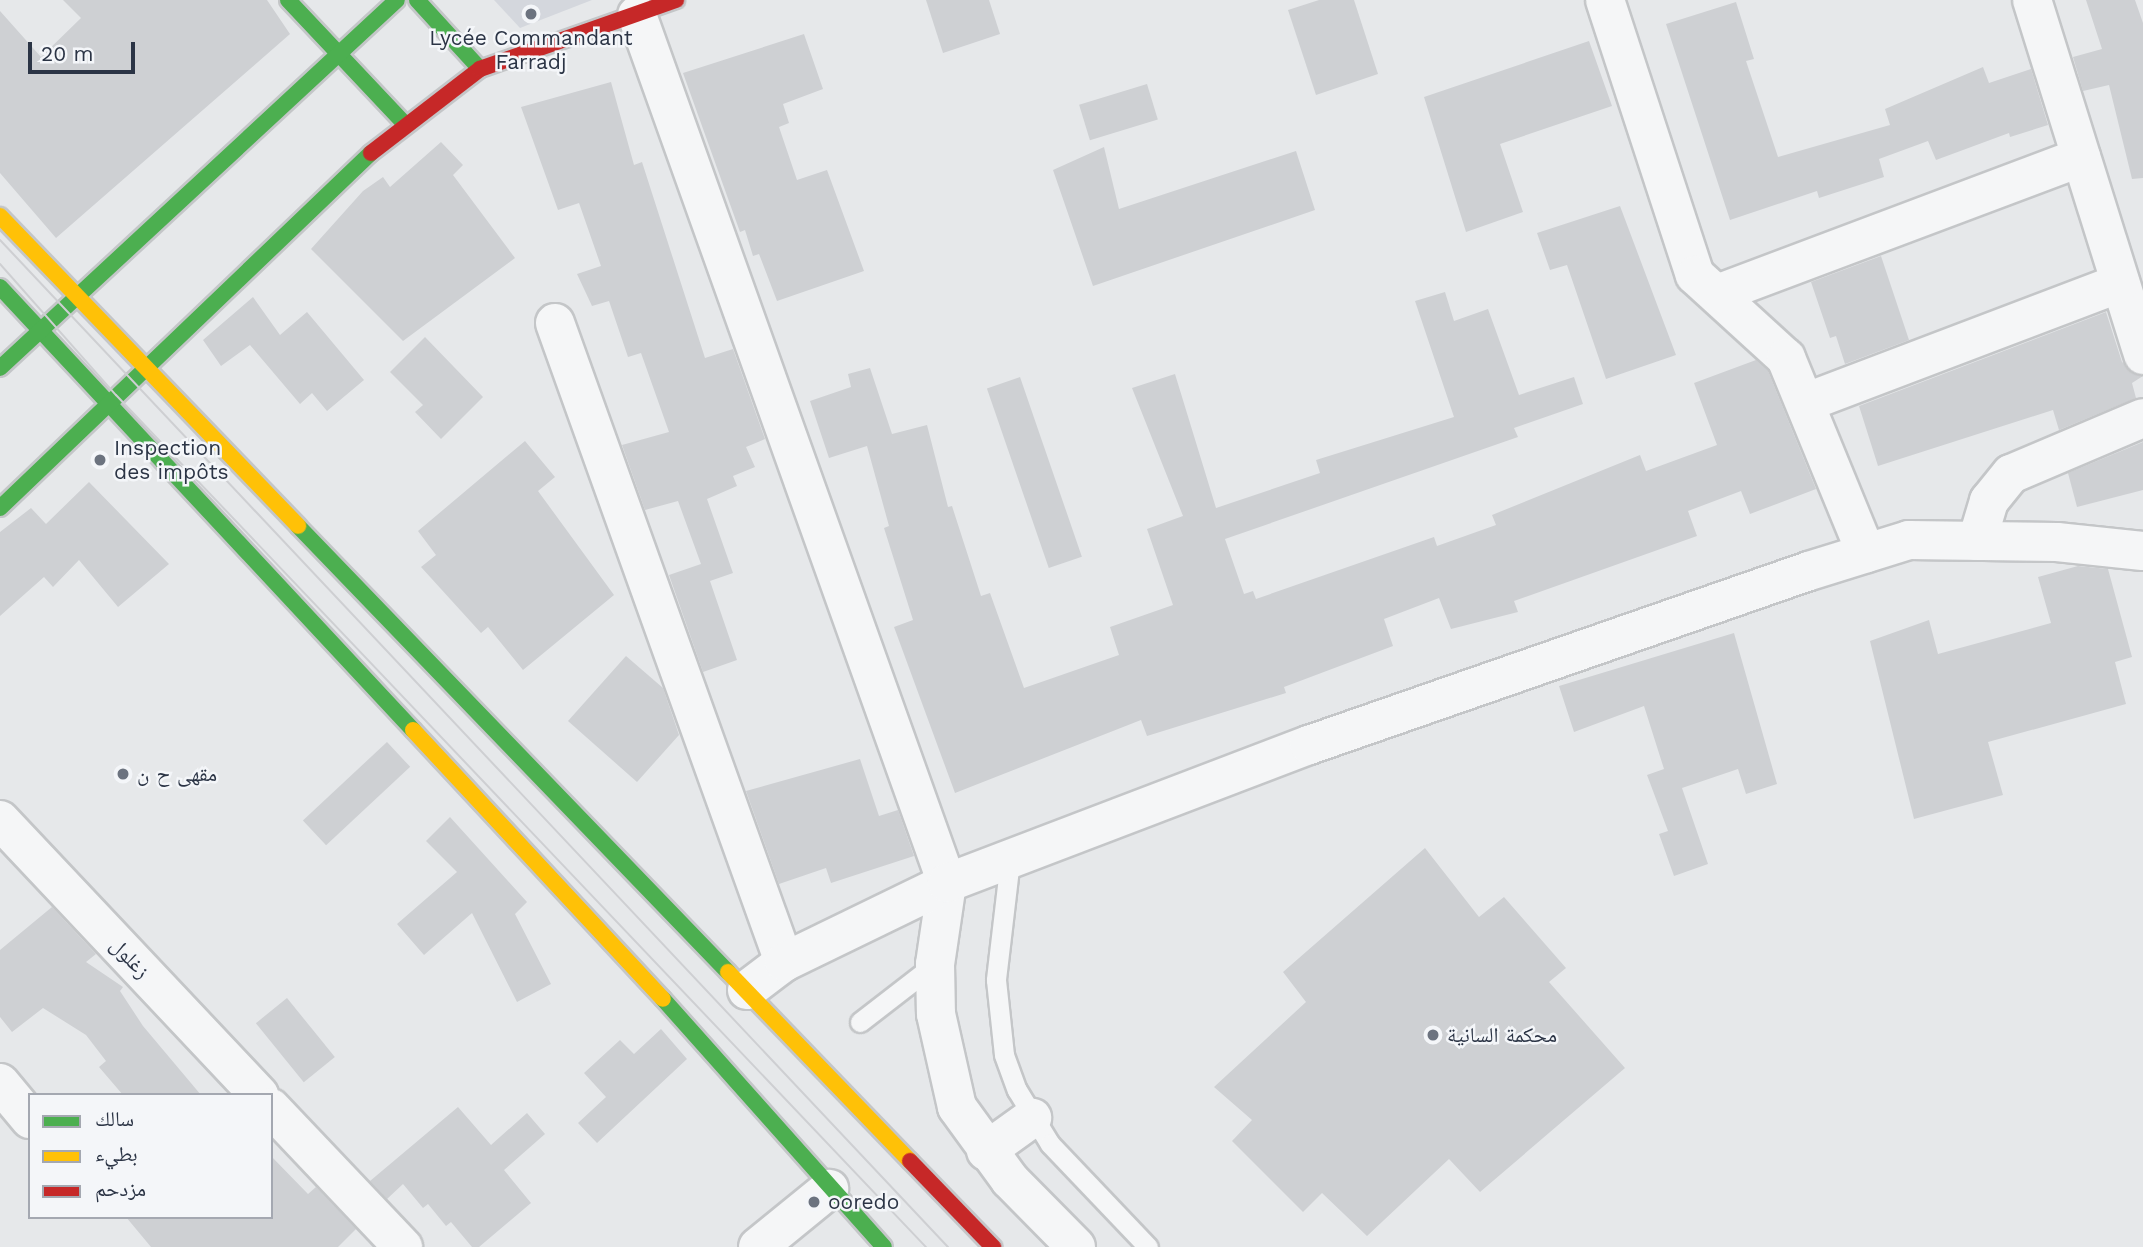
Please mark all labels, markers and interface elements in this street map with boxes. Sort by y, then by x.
marker: Lycée Commandant Farradj [523,6,539,22]
place label: Lycée Commandant Farradj [429,25,633,75]
scale bar [32,28,138,72]
text: 20 m [41,41,93,66]
place label: Inspection des impôts [114,435,229,485]
marker: Inspection des impôts [92,452,108,468]
place label: مقهى ح ن [137,761,217,787]
marker: مقهى ح ن [115,766,131,782]
street label: زغلول [105,933,155,983]
place label: محكمة السانية [1447,1022,1557,1048]
marker: محكمة السانية [1425,1027,1441,1043]
legend [28,1093,273,1219]
text: سالك [95,1106,134,1131]
text: بطيء [95,1141,138,1166]
text: مزدحم [95,1176,146,1201]
place label: ooredo [828,1189,899,1215]
marker: ooredo [806,1194,822,1210]

